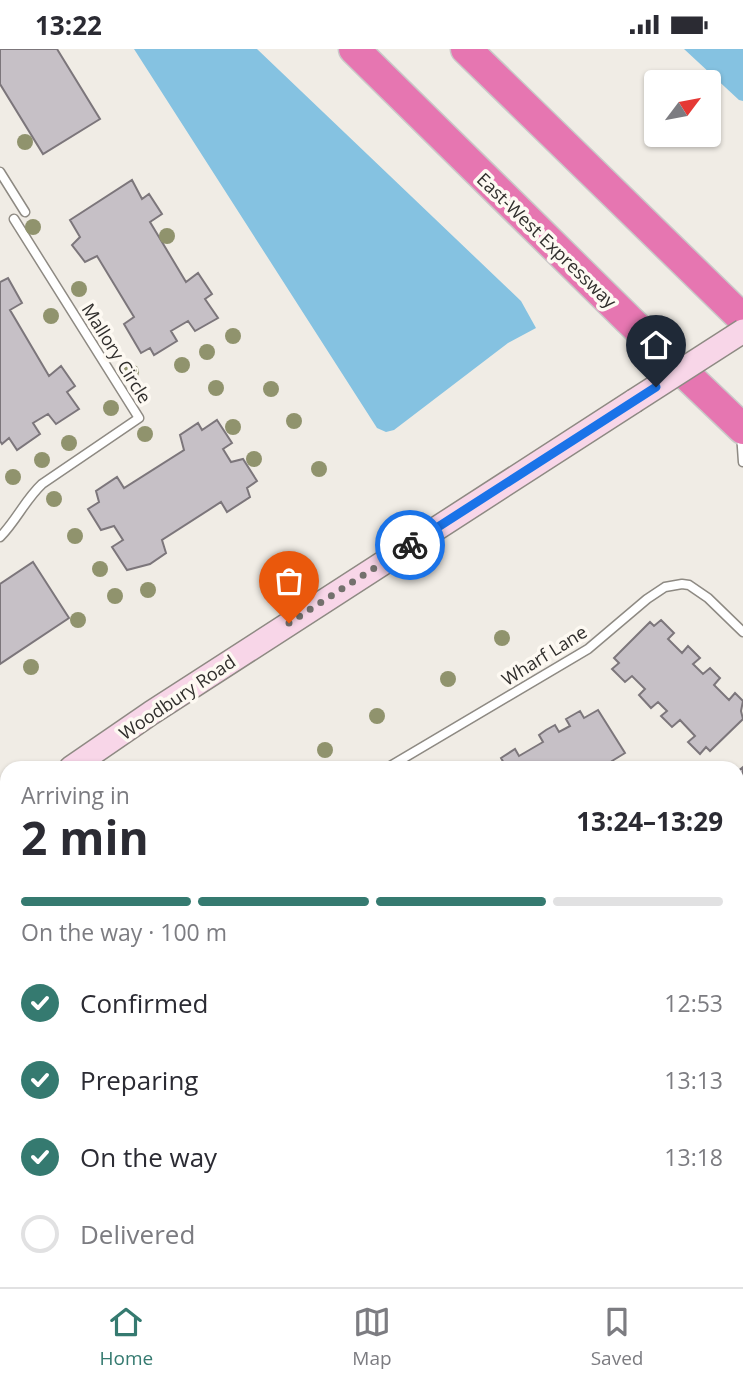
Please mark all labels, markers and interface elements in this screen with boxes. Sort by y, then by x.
text: 13:22 [35,7,102,43]
north arrow [644,70,721,147]
map controls [644,70,721,147]
street label: East-West Expressway [472,167,623,314]
street label: Mallory Circle [77,298,157,408]
pin [626,315,686,387]
icon: home [637,326,675,364]
courier [375,510,445,580]
icon: bike [391,526,429,564]
pin [259,551,319,623]
icon: bag [270,562,308,600]
street label: Wharf Lane [497,619,591,691]
street label: Woodbury Road [114,649,240,745]
text: Arriving in [21,779,130,811]
text: 13:24–13:29 [576,803,723,839]
text: 2 min [21,806,149,868]
text: On the way · 100 m [21,916,227,948]
icon: check [21,984,59,1022]
text: Confirmed [80,985,208,1021]
text: 12:53 [664,987,723,1019]
icon: check [21,1061,59,1099]
text: Preparing [80,1062,198,1098]
text: 13:13 [664,1064,723,1096]
icon: check [21,1138,59,1176]
text: On the way [80,1139,217,1175]
text: 13:18 [664,1141,723,1173]
text: Delivered [80,1216,195,1252]
tab: Home [100,1303,153,1371]
tab: Map [352,1303,392,1371]
tab: Saved [591,1303,643,1371]

